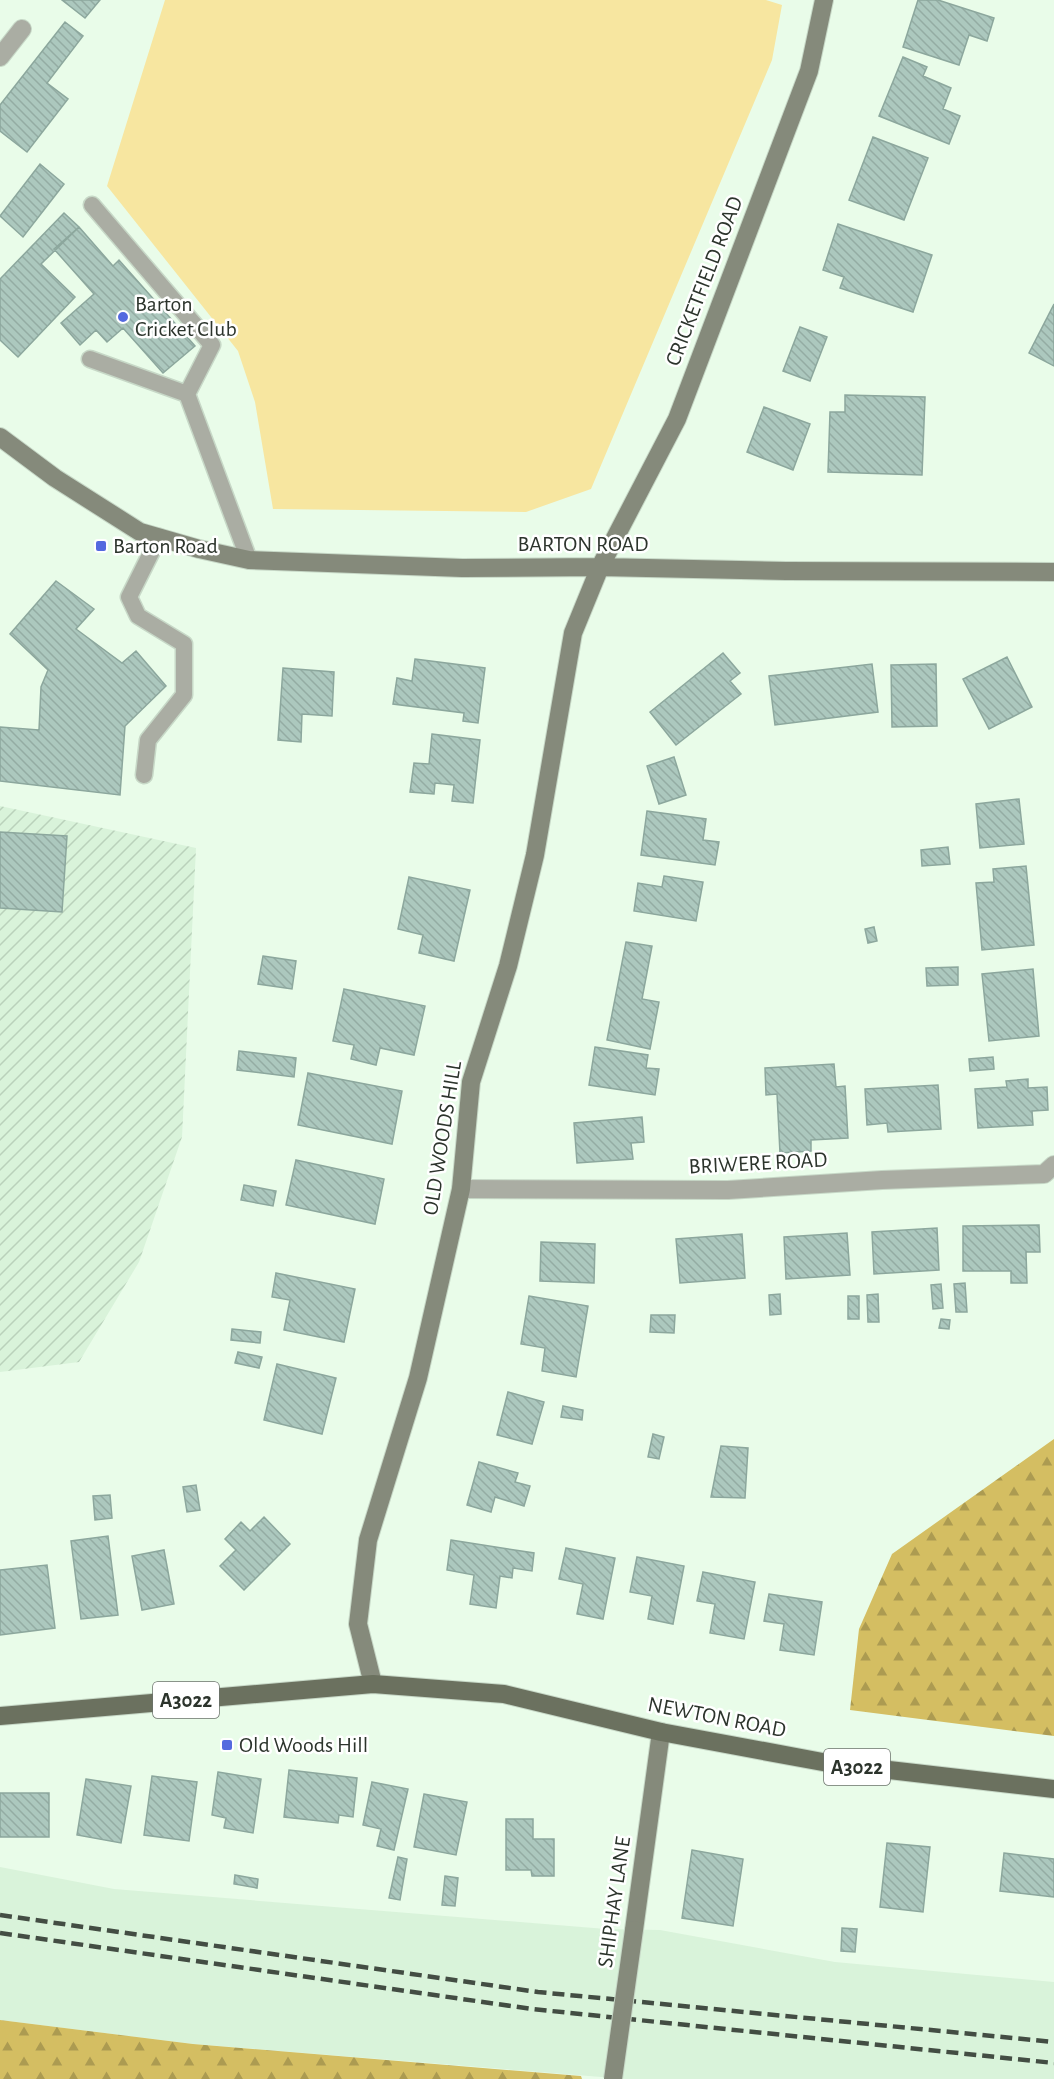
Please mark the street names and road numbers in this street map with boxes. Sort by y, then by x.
street label: CRICKETFIELD ROAD [662,193,746,369]
street label: BARTON ROAD [517,533,649,555]
street label: OLD WOODS HILL [419,1059,465,1217]
street label: BRIWERE ROAD [688,1148,828,1178]
road number: A3022 [153,1682,219,1718]
street label: NEWTON ROAD [646,1693,788,1741]
road number: A3022 [824,1749,890,1785]
street label: SHIPHAY LANE [594,1835,634,1969]

